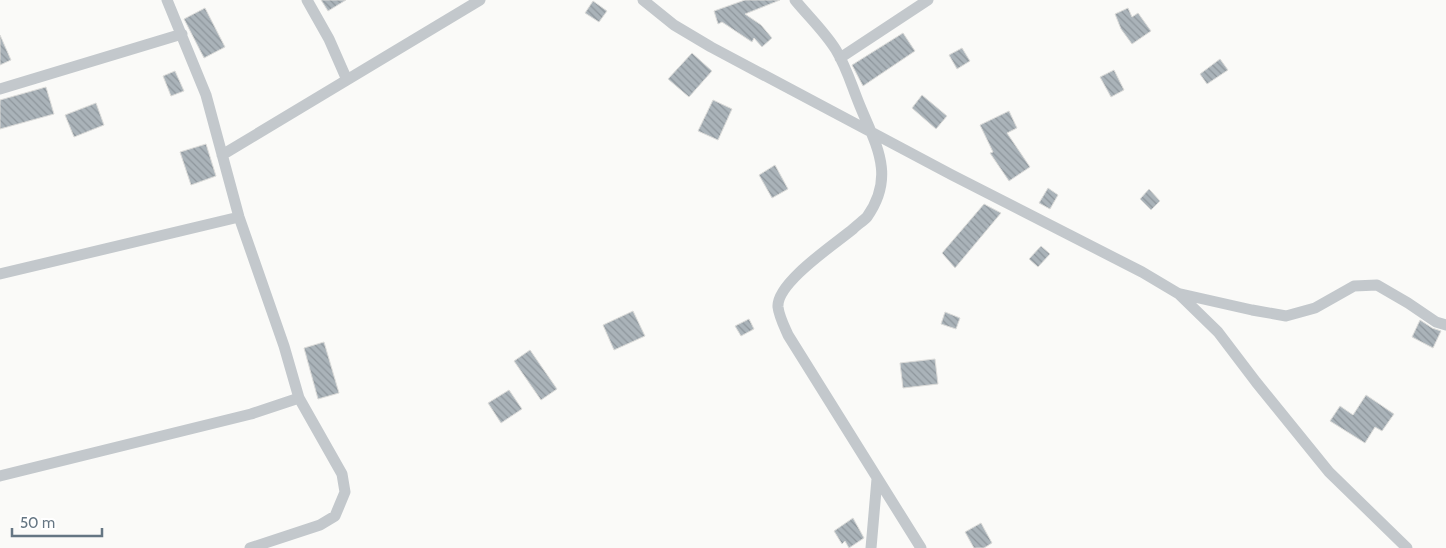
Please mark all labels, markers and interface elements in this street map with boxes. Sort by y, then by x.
scale bar [12,506,102,538]
text: 50 m [20,514,55,532]

